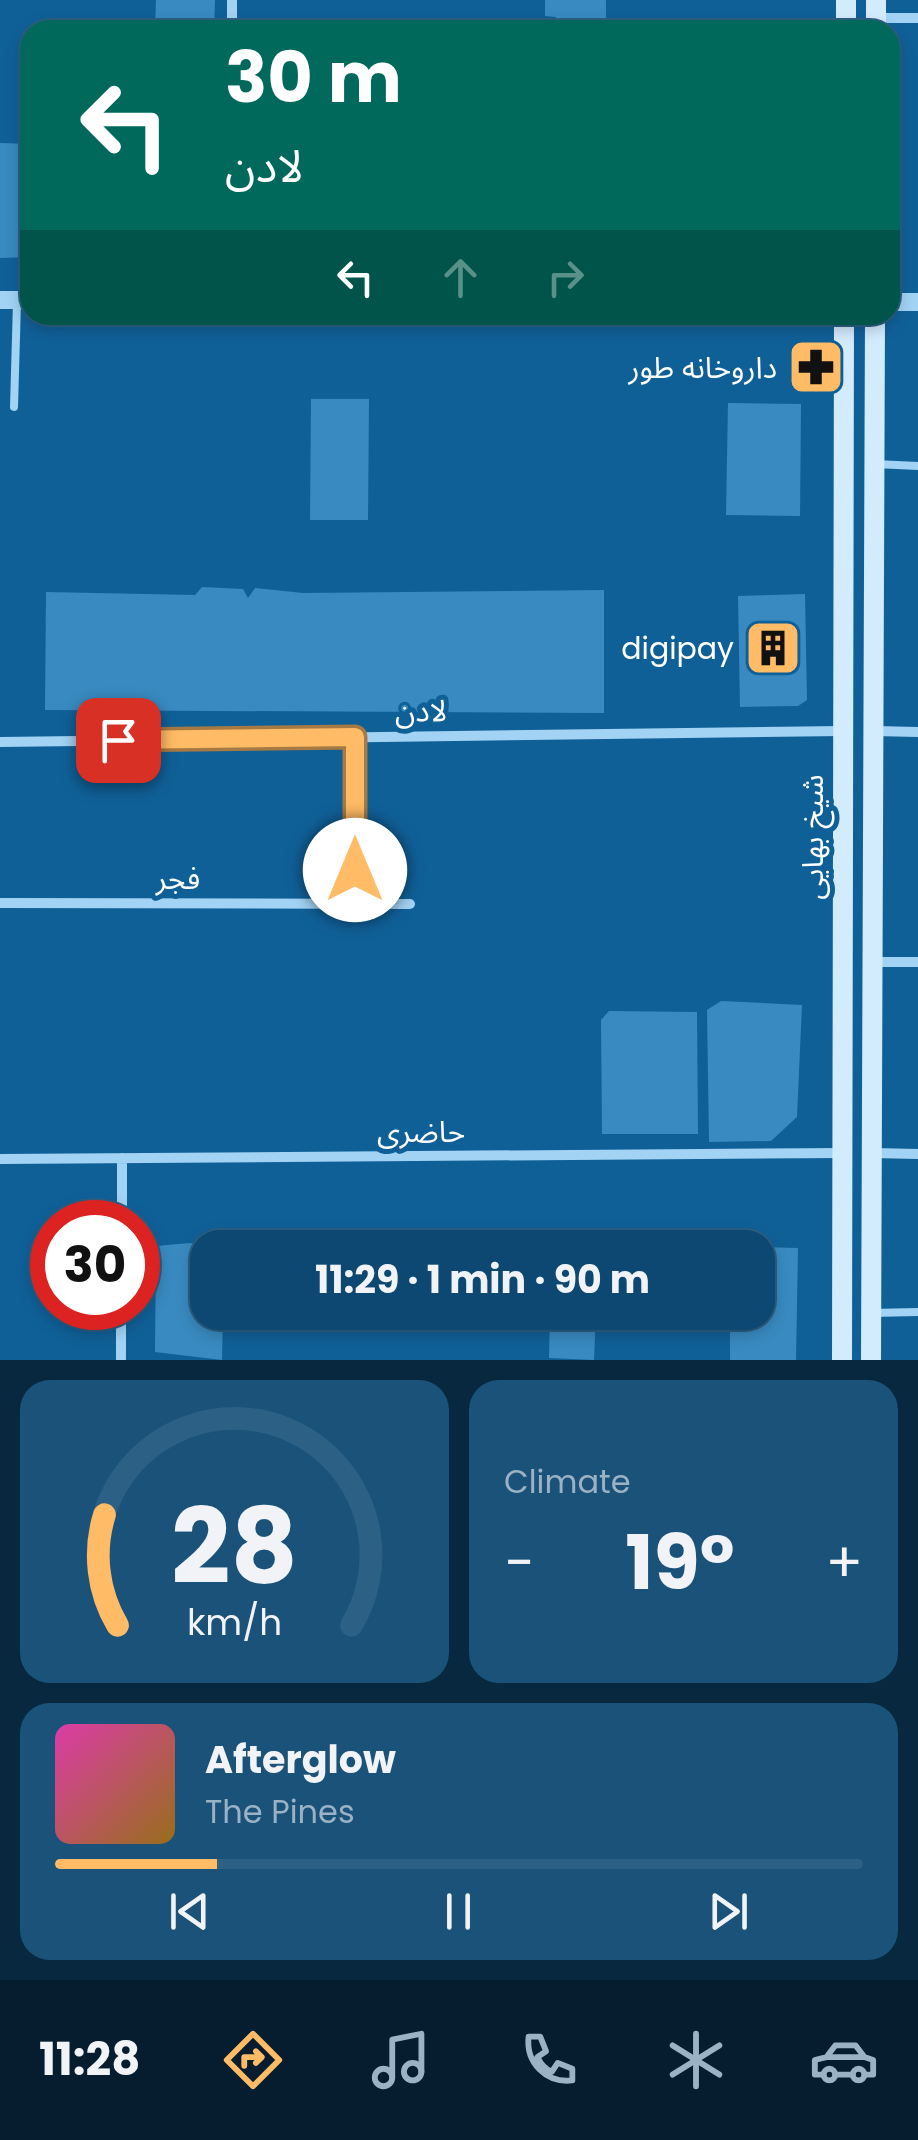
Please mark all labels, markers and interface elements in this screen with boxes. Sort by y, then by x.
text: 30 m [225,28,402,127]
icon: left [60,60,190,190]
text: لادن [225,135,303,198]
icon: left [328,250,383,305]
icon: ahead [433,250,488,305]
icon: right [538,250,593,305]
pharmacy icon: داروخانه طور [786,337,846,397]
place label: داروخانه طور [628,346,777,389]
building icon: digipay [743,618,803,678]
place label: digipay [621,627,734,670]
street label: لادن [394,689,448,733]
pin [76,698,161,783]
icon: arrive [91,713,146,768]
street label: شیخ بهایی [791,774,835,900]
position arrow [303,818,407,922]
street label: فجر [155,857,200,900]
street label: حاضری [377,1110,465,1153]
speed limit sign: 30 [30,1200,160,1330]
text: 11:29 · 1 min · 90 m [315,1253,650,1306]
text: Climate [504,1459,631,1504]
text: 28 [171,1474,298,1619]
text: 19° [625,1510,734,1615]
text: − [504,1524,534,1601]
text: + [825,1524,863,1601]
text: km/h [187,1597,282,1648]
text: Afterglow [205,1733,396,1786]
text: The Pines [205,1789,355,1834]
icon: previous [162,1884,217,1939]
icon: pause [431,1884,486,1939]
icon: next [701,1884,756,1939]
icon: directions [218,2025,288,2095]
icon: music [366,2025,436,2095]
icon: phone [514,2025,584,2095]
icon: climate [661,2025,731,2095]
icon: car [809,2025,879,2095]
text: 11:28 [39,2028,140,2091]

